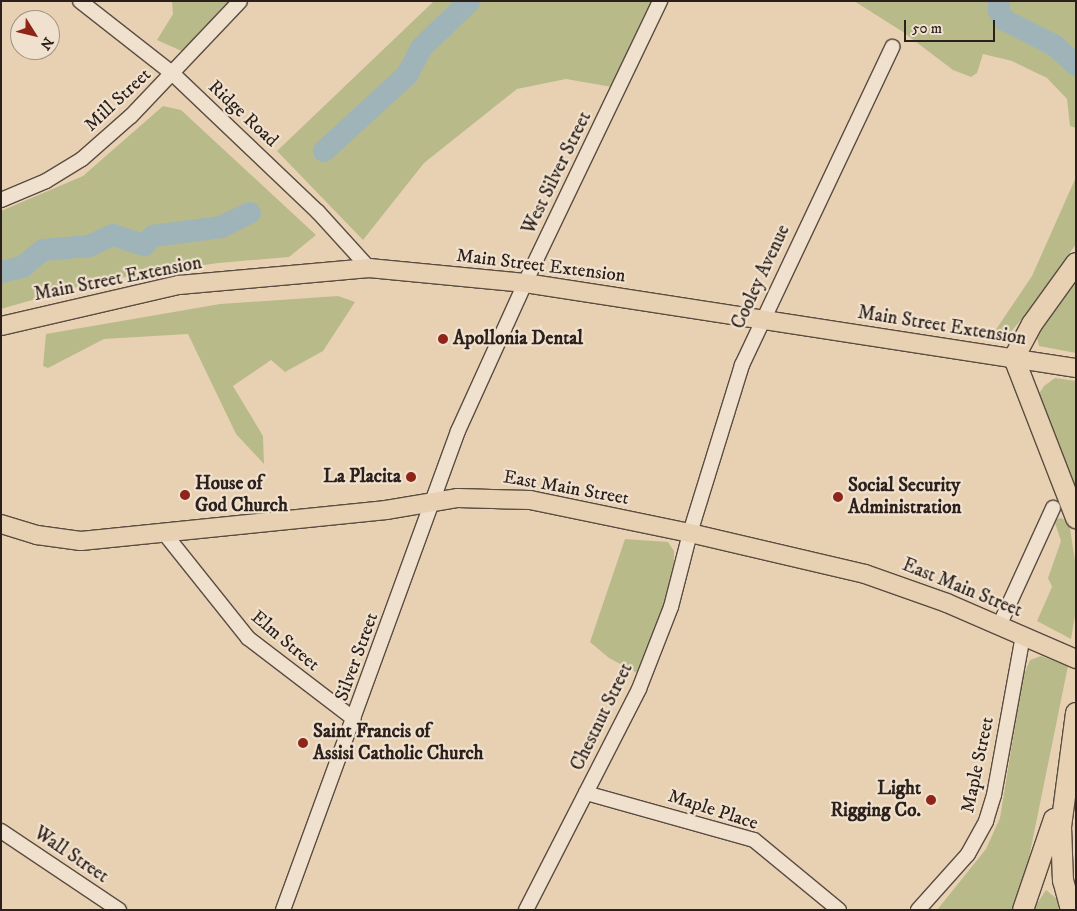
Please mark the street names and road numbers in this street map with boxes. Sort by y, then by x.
street label: Mill Street [80,63,156,137]
street label: Ridge Road [203,76,283,152]
street label: West Silver Street [517,108,597,238]
street label: Cooley Avenue [727,221,795,333]
street label: Main Street Extension [455,244,627,288]
street label: Main Street Extension [32,252,204,306]
street label: Main Street Extension [856,301,1028,351]
street label: East Main Street [501,466,631,510]
street label: East Main Street [899,554,1025,622]
street label: Elm Street [246,606,324,676]
street label: Silver Street [330,610,384,704]
street label: Chestnut Street [566,659,638,775]
street label: Maple Street [957,715,999,815]
street label: Maple Place [665,785,761,835]
street label: Wall Street [29,822,113,888]

